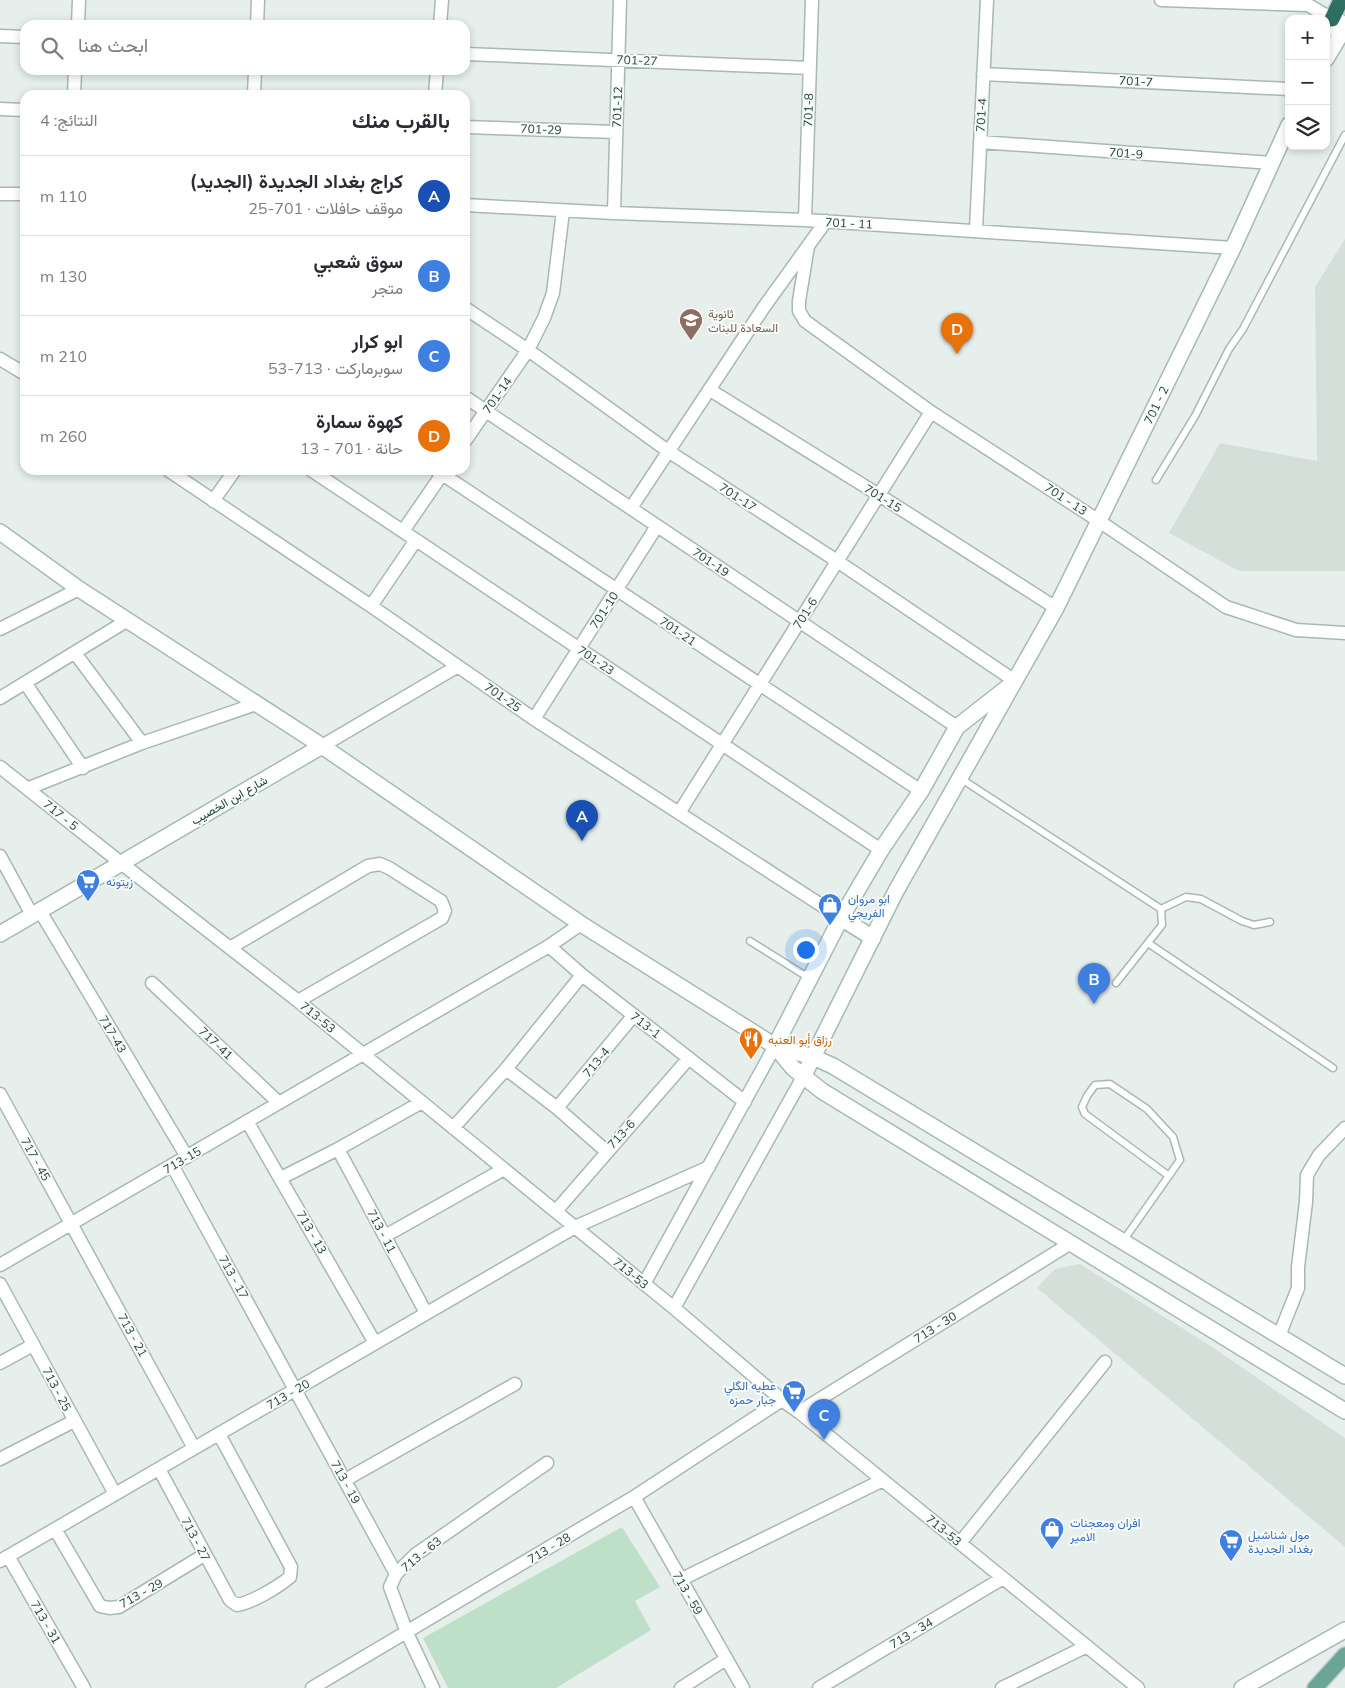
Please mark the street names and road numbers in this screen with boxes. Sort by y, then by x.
street label: 701-27 [616,52,658,68]
street label: 701-7 [1119,73,1153,89]
street label: 701-12 [609,86,625,128]
street label: 701-8 [800,93,816,127]
street label: 701-4 [973,98,989,132]
street label: 701-29 [520,121,562,137]
street label: 701-9 [1109,144,1143,162]
street label: 701 - 11 [825,214,873,232]
street label: 701-14 [479,374,515,416]
street label: 701 - 2 [1140,384,1172,426]
street label: 701-17 [717,480,759,514]
street label: 701 - 13 [1042,480,1090,518]
street label: 701-15 [862,481,904,515]
street label: 701-19 [690,544,732,580]
street label: 701-10 [587,589,621,631]
street label: 701-6 [790,595,820,631]
street label: 701-21 [657,613,699,649]
street label: 701-23 [575,642,617,678]
street label: 701-25 [482,679,524,715]
street label: شارع ابن الخصيب [188,772,271,830]
street label: 717 - 5 [41,797,81,833]
street label: 713-53 [297,998,339,1036]
street label: 713-1 [628,1009,664,1041]
street label: 717-43 [96,1013,130,1055]
street label: 717-41 [196,1023,236,1063]
street label: 713-4 [579,1044,613,1080]
street label: 713-6 [604,1116,638,1152]
street label: 717 - 45 [18,1135,54,1183]
street label: 713-15 [160,1143,204,1177]
street label: 713 - 11 [364,1207,400,1255]
street label: 713 - 13 [294,1208,330,1256]
street label: 713 - 17 [216,1253,252,1301]
street label: 713-53 [610,1254,652,1292]
street label: 713 - 30 [911,1308,959,1346]
street label: 713 - 21 [115,1311,151,1359]
street label: 713 - 25 [39,1365,75,1413]
street label: 713 - 20 [264,1376,312,1412]
street label: 713 - 19 [328,1458,364,1506]
street label: 713-53 [923,1511,965,1549]
street label: 713 - 27 [178,1515,214,1563]
street label: 713 - 28 [525,1529,573,1567]
street label: 713 - 63 [398,1533,444,1575]
street label: 713 - 59 [670,1569,706,1617]
street label: 713 - 29 [117,1575,165,1611]
street label: 713 - 31 [28,1598,64,1646]
street label: 713 - 34 [887,1614,935,1652]

